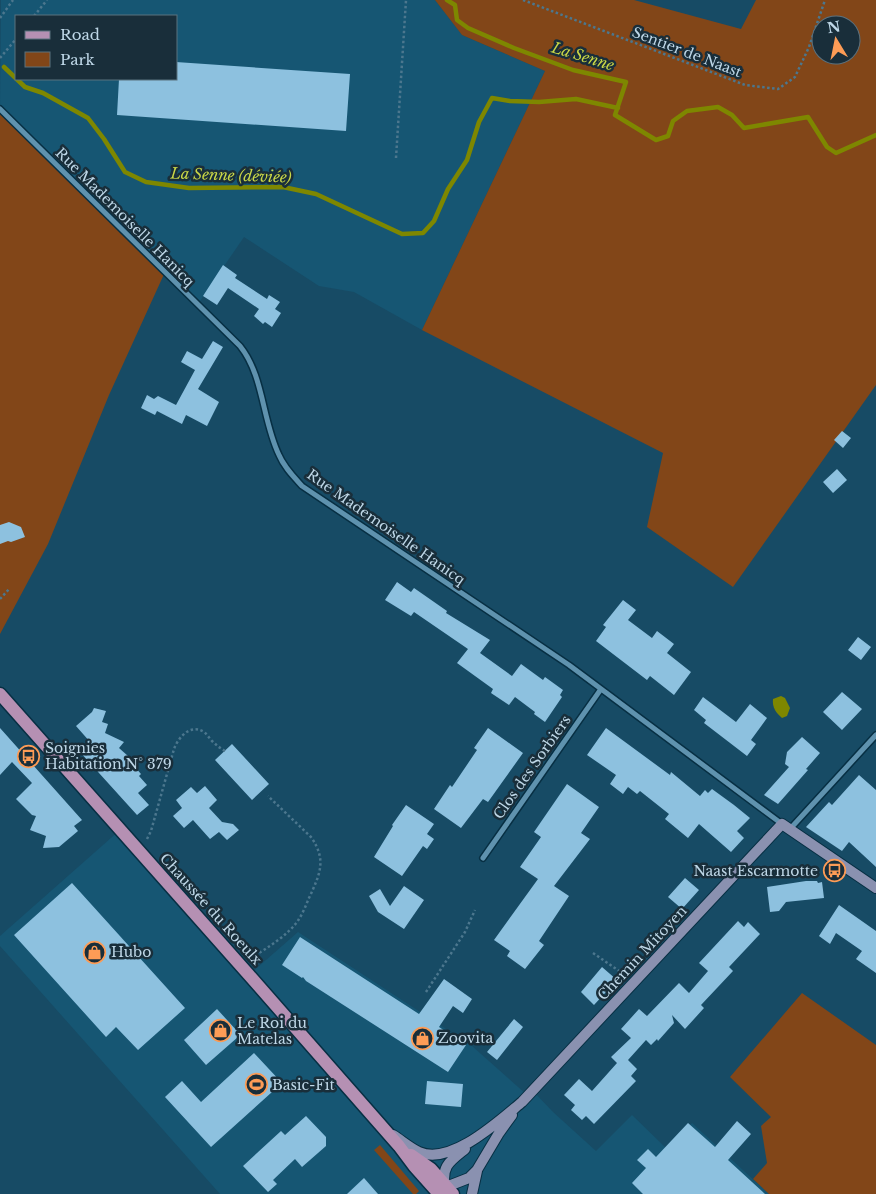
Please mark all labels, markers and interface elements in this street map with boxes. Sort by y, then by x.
legend [15,15,178,80]
north arrow [811,15,861,65]
text: N [826,17,842,37]
street label: Sentier de Naast [630,23,745,81]
text: Road [60,25,100,44]
water label: La Senne [549,37,617,75]
text: Park [60,50,96,69]
street label: Rue Mademoiselle Hanicq [52,144,199,291]
water label: La Senne (déviée) [169,163,292,187]
street label: Rue Mademoiselle Hanicq [303,465,469,589]
street label: Clos des Sorbiers [489,711,575,823]
place label: Soignies Habitation N° 379 [45,739,172,773]
bus stop icon: Soignies Habitation N° 379 [17,744,41,768]
street label: Chaussée du Roeulx [156,849,266,969]
bus stop icon: Naast Escarmotte [822,859,846,883]
place label: Naast Escarmotte [693,862,818,880]
street label: Chemin Mitoyen [594,902,691,1004]
shop icon: Hubo [83,940,107,964]
place label: Hubo [111,943,151,961]
place label: Le Roi du Matelas [237,1014,308,1048]
shop icon: Le Roi du Matelas [209,1019,233,1043]
shop icon: Zoovita [410,1026,434,1050]
place label: Zoovita [438,1029,493,1047]
sports icon: Basic-Fit [244,1073,268,1097]
place label: Basic-Fit [272,1076,335,1094]

